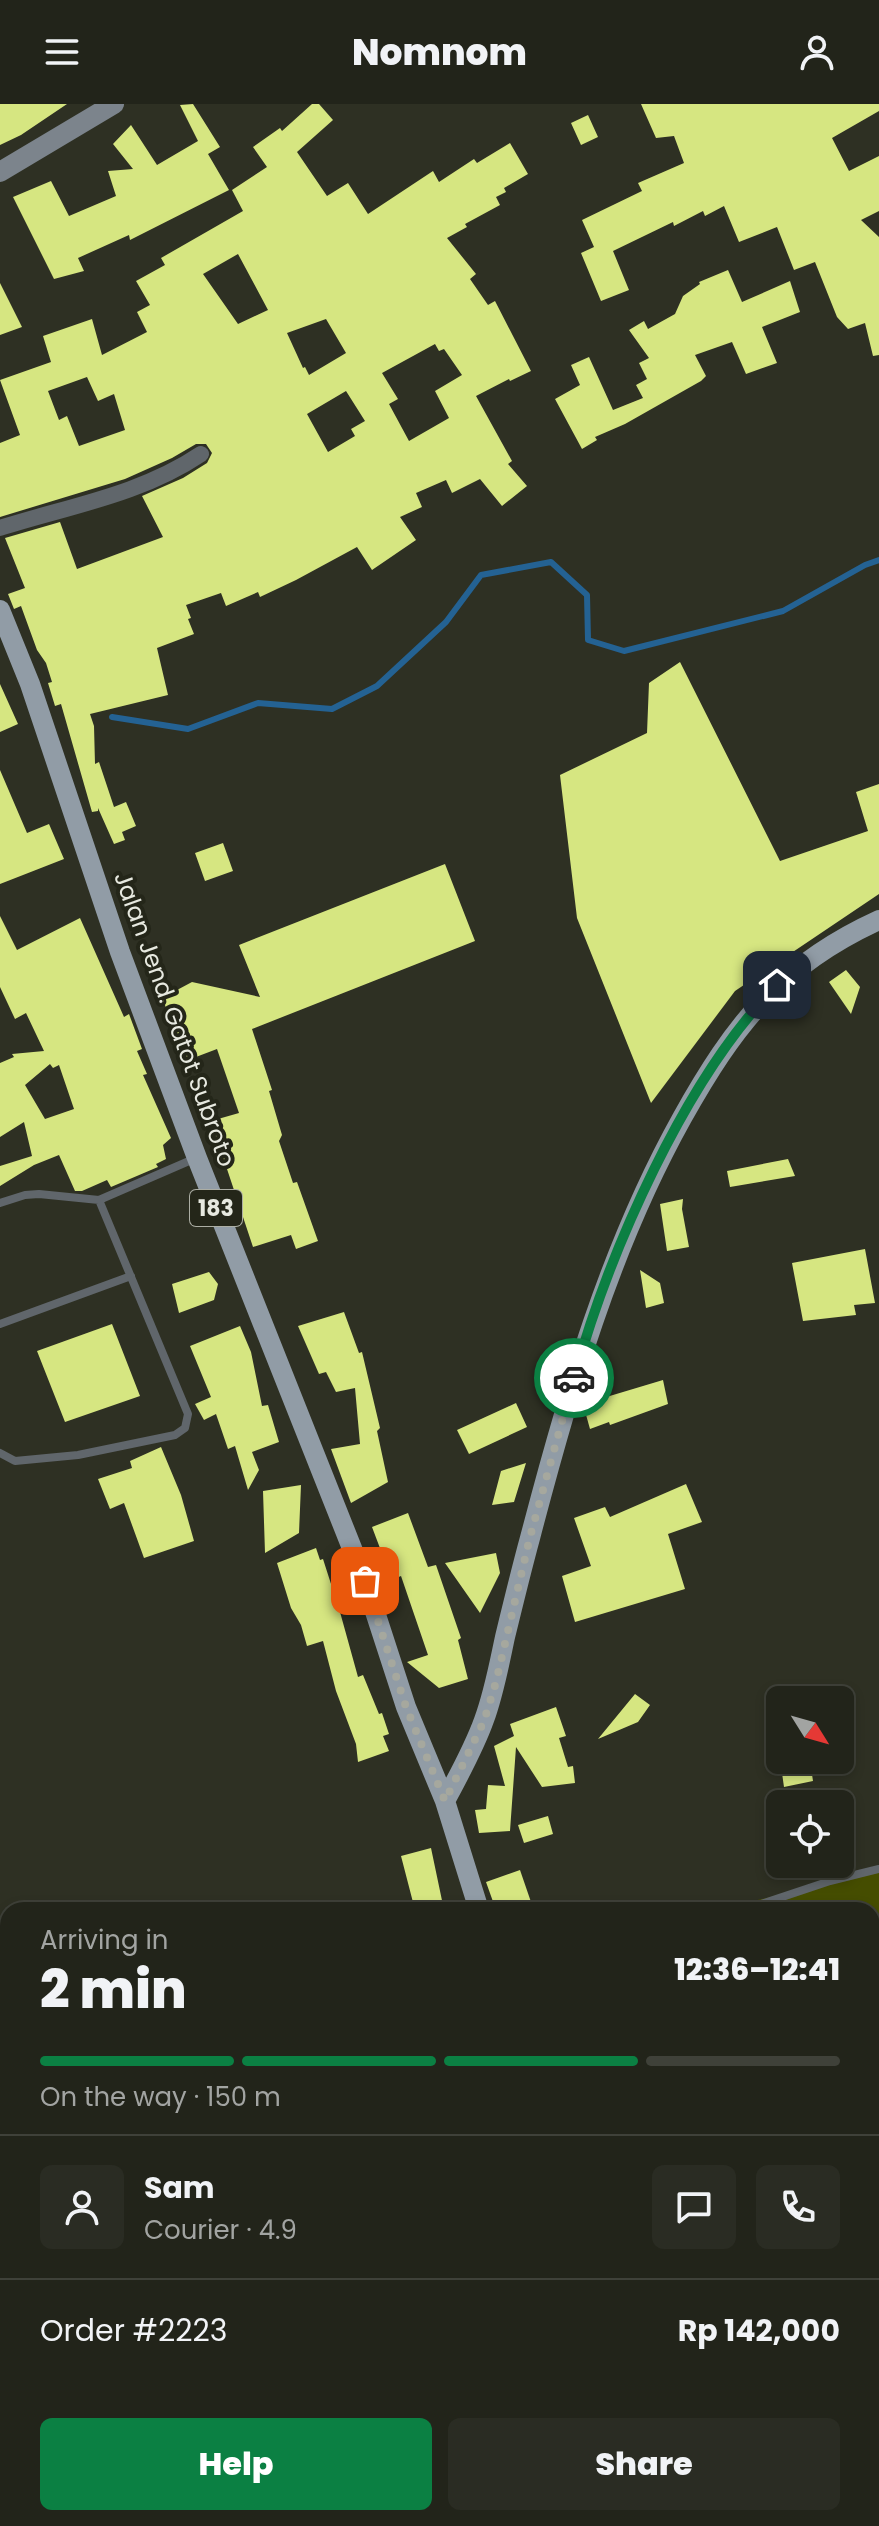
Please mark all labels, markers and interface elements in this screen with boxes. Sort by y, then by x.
text: Nomnom [352,27,527,78]
icon: menu [40,30,84,74]
icon: person [795,30,839,74]
street label: Jalan Jend. Gatot Subroto [106,867,244,1171]
pin [743,951,811,1019]
icon: home [755,963,799,1007]
road number: 183 [190,1190,242,1226]
courier [534,1338,614,1418]
icon: car [552,1356,596,1400]
pin [331,1547,399,1615]
icon: bag [343,1559,387,1603]
north arrow [766,1686,854,1774]
map controls [766,1686,854,1878]
button: locate [766,1790,854,1878]
text: Arriving in [40,1922,169,1958]
text: 12:36–12:41 [674,1948,840,1991]
text: 2 min [40,1953,187,2026]
text: On the way · 150 m [40,2079,281,2115]
button: person [40,2165,124,2249]
button: chat [652,2165,736,2249]
button: phone [756,2165,840,2249]
text: Sam [144,2166,215,2209]
text: Courier · 4.9 [144,2212,297,2248]
text: Order #2223 [40,2309,227,2352]
text: Rp 142,000 [678,2309,840,2352]
button: Help [40,2418,432,2510]
button: Share [448,2418,840,2510]

